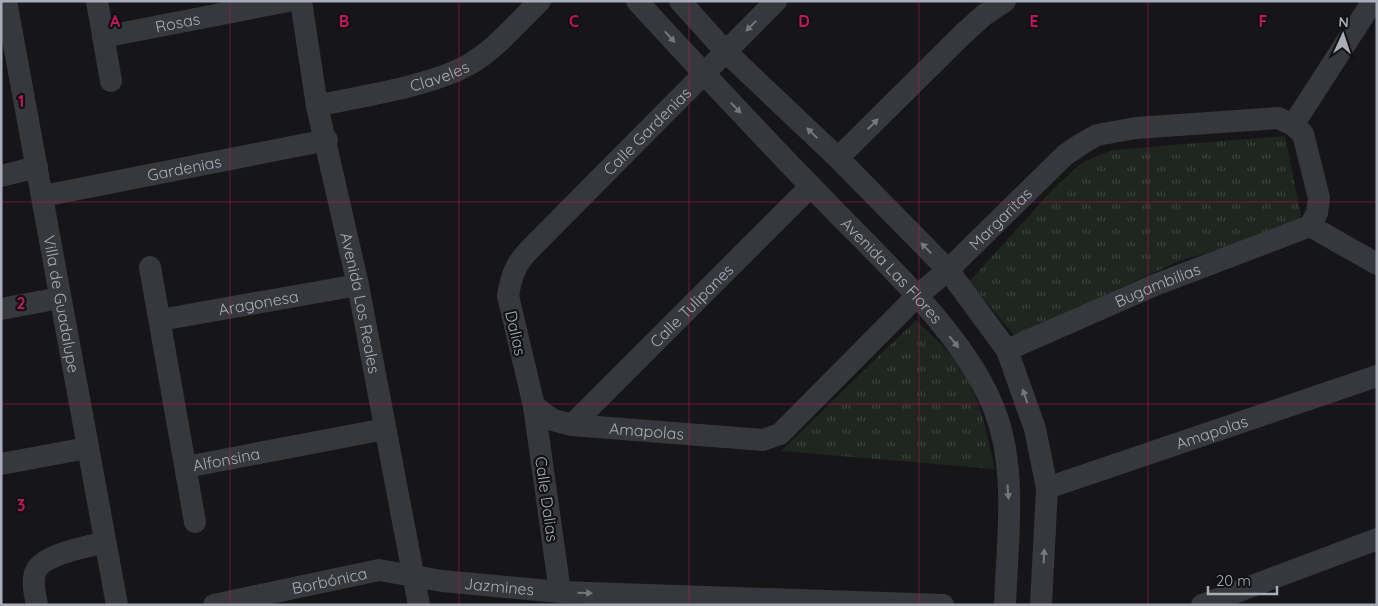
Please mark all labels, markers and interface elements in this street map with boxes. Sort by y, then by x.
street label: Rosas [154,8,202,37]
north arrow [1318,10,1368,60]
text: A [110,11,121,31]
text: B [339,11,349,31]
text: C [569,11,579,31]
text: D [798,11,810,31]
text: E [1029,11,1039,31]
text: F [1259,11,1268,31]
text: N [1338,13,1349,31]
one-way arrow [745,20,757,32]
one-way arrow [664,31,676,43]
street label: Claveles [408,56,472,96]
street label: Calle Gardenias [599,83,695,179]
text: 1 [18,91,24,111]
one-way arrow [730,102,742,114]
one-way arrow [867,118,879,130]
one-way arrow [806,127,818,139]
street label: Gardenias [145,151,223,185]
street label: Margaritas [964,183,1036,254]
street label: Avenida Las Flores [837,213,947,328]
street label: Avenida Los Reales [336,231,385,375]
street label: Villa de Guadalupe [39,234,84,374]
one-way arrow [920,242,932,254]
street label: Bugambilias [1111,259,1203,312]
street label: Calle Tulipanes [646,260,737,351]
street label: Aragonesa [217,286,300,319]
text: 2 [16,293,26,313]
street label: Dalias [501,309,531,357]
one-way arrow [949,335,960,348]
one-way arrow [1021,389,1028,404]
street label: Amapolas [1173,411,1250,454]
street label: Amapolas [608,418,685,444]
street label: Alfonsina [191,443,262,476]
street label: Calle Dalias [531,455,563,543]
one-way arrow [1005,484,1013,500]
text: 3 [17,495,25,515]
one-way arrow [1040,548,1048,564]
street label: Borbónica [290,563,369,598]
scale bar [1208,564,1277,596]
text: 20 m [1216,571,1251,590]
street label: Jazmines [463,573,535,600]
one-way arrow [577,589,593,597]

